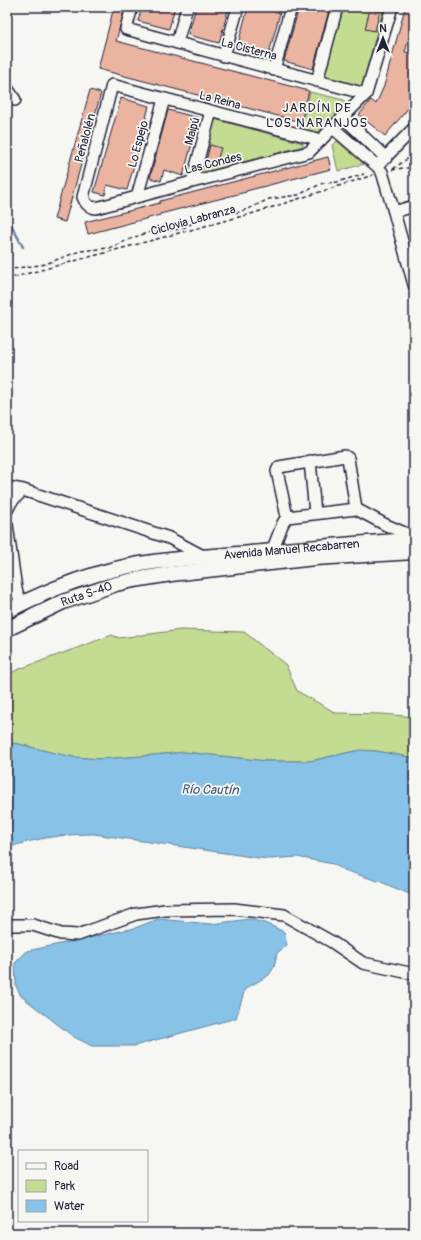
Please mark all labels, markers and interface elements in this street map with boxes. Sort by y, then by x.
north arrow [363,18,403,58]
text: N [379,22,387,35]
street label: La Cisterna [219,35,279,64]
street label: La Reina [198,88,243,113]
district label: JARDÍN DE LOS NARANJOS [266,100,368,131]
street label: Peñalolén [72,112,99,164]
street label: Maipú [182,116,203,147]
street label: Lo Espejo [125,118,152,169]
street label: Las Condes [183,149,244,178]
street label: Ciclovia Labranza [149,202,238,239]
street label: Avenida Manuel Recabarren [223,537,360,563]
street label: Ruta S-40 [59,579,114,610]
water label: Río Cautín [181,781,240,799]
legend [18,1150,148,1222]
text: Road [54,1159,79,1174]
text: Park [54,1179,75,1194]
text: Water [54,1199,85,1214]

